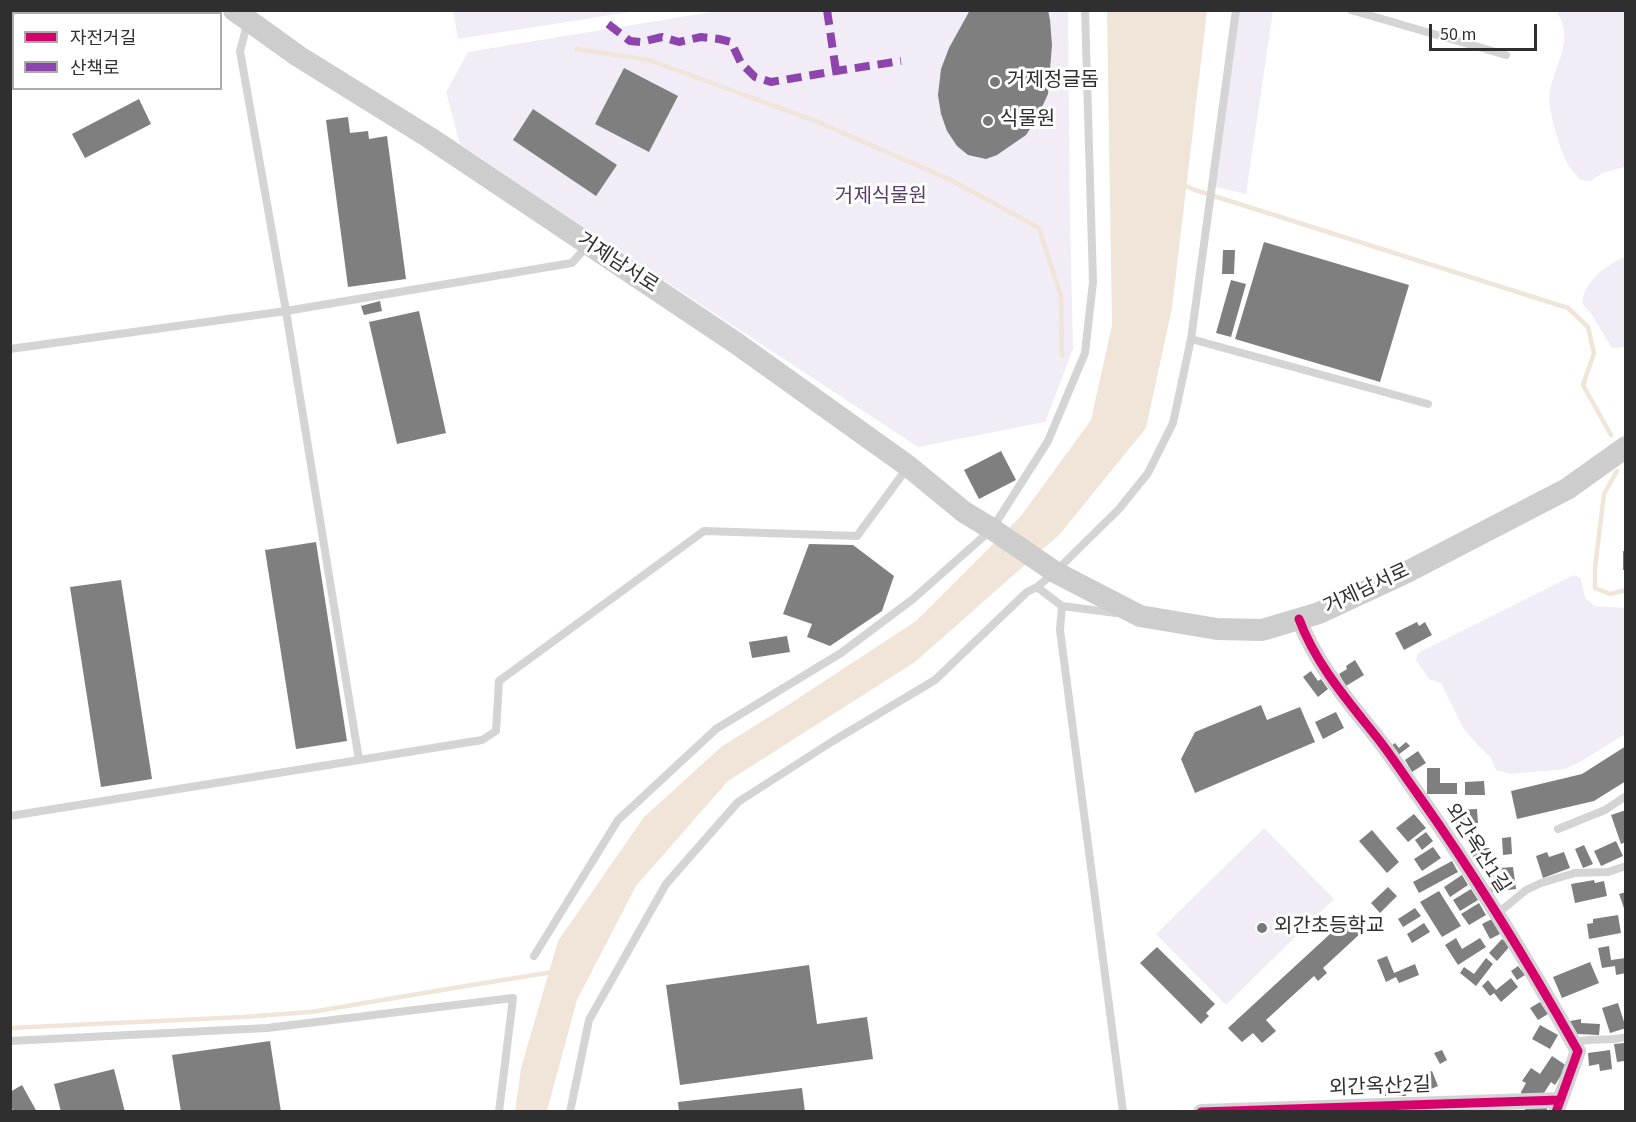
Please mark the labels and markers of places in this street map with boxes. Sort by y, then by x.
place label: 거제정글돔 [1007,70,1099,94]
marker: 거제정글돔 [988,75,1002,89]
place label: 식물원 [1000,109,1055,133]
marker: 식물원 [981,114,995,128]
place label: 외간초등학교 [1274,916,1384,940]
marker: 외간초등학교 [1255,921,1269,935]

